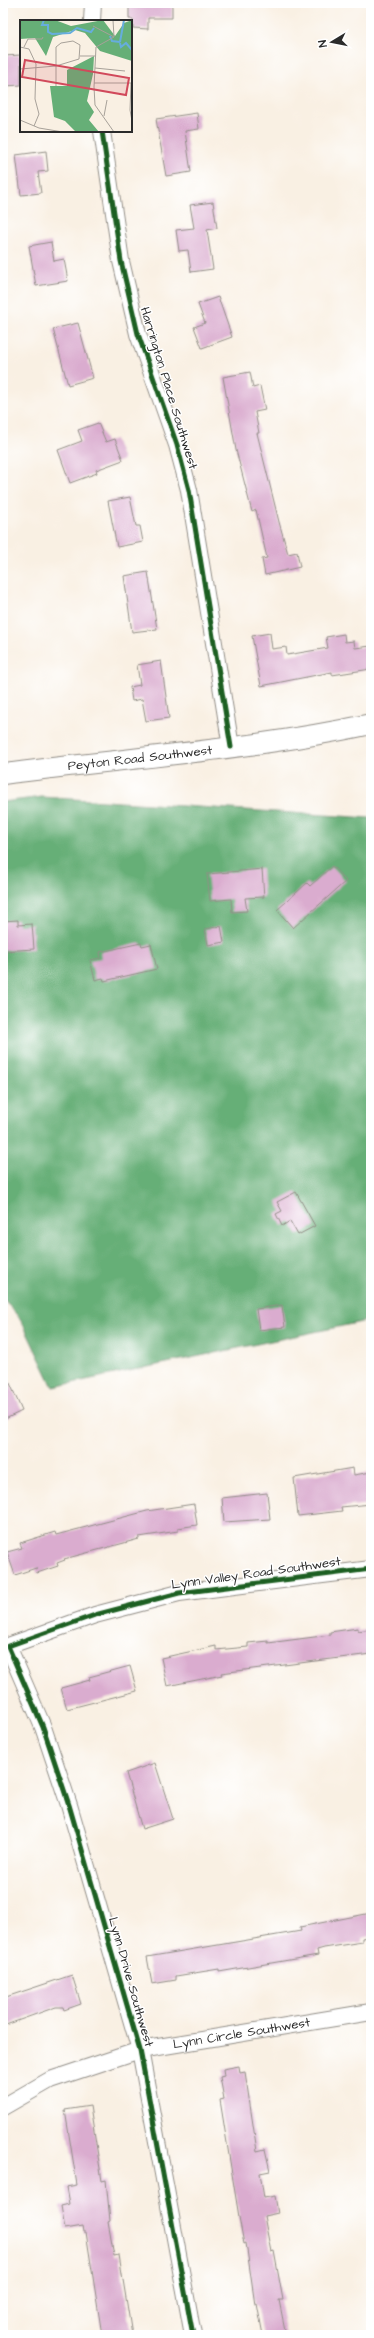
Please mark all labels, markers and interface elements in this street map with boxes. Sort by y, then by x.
inset map [20,20,132,132]
north arrow [312,22,352,62]
text: N [315,39,331,48]
street label: Harrington Place Southwest [135,305,203,472]
street label: Peyton Road Southwest [67,741,214,775]
street label: Lynn Valley Road Southwest [170,1552,343,1595]
street label: Lynn Drive Southwest [103,1915,158,2050]
street label: Lynn Circle Southwest [172,2013,312,2053]

